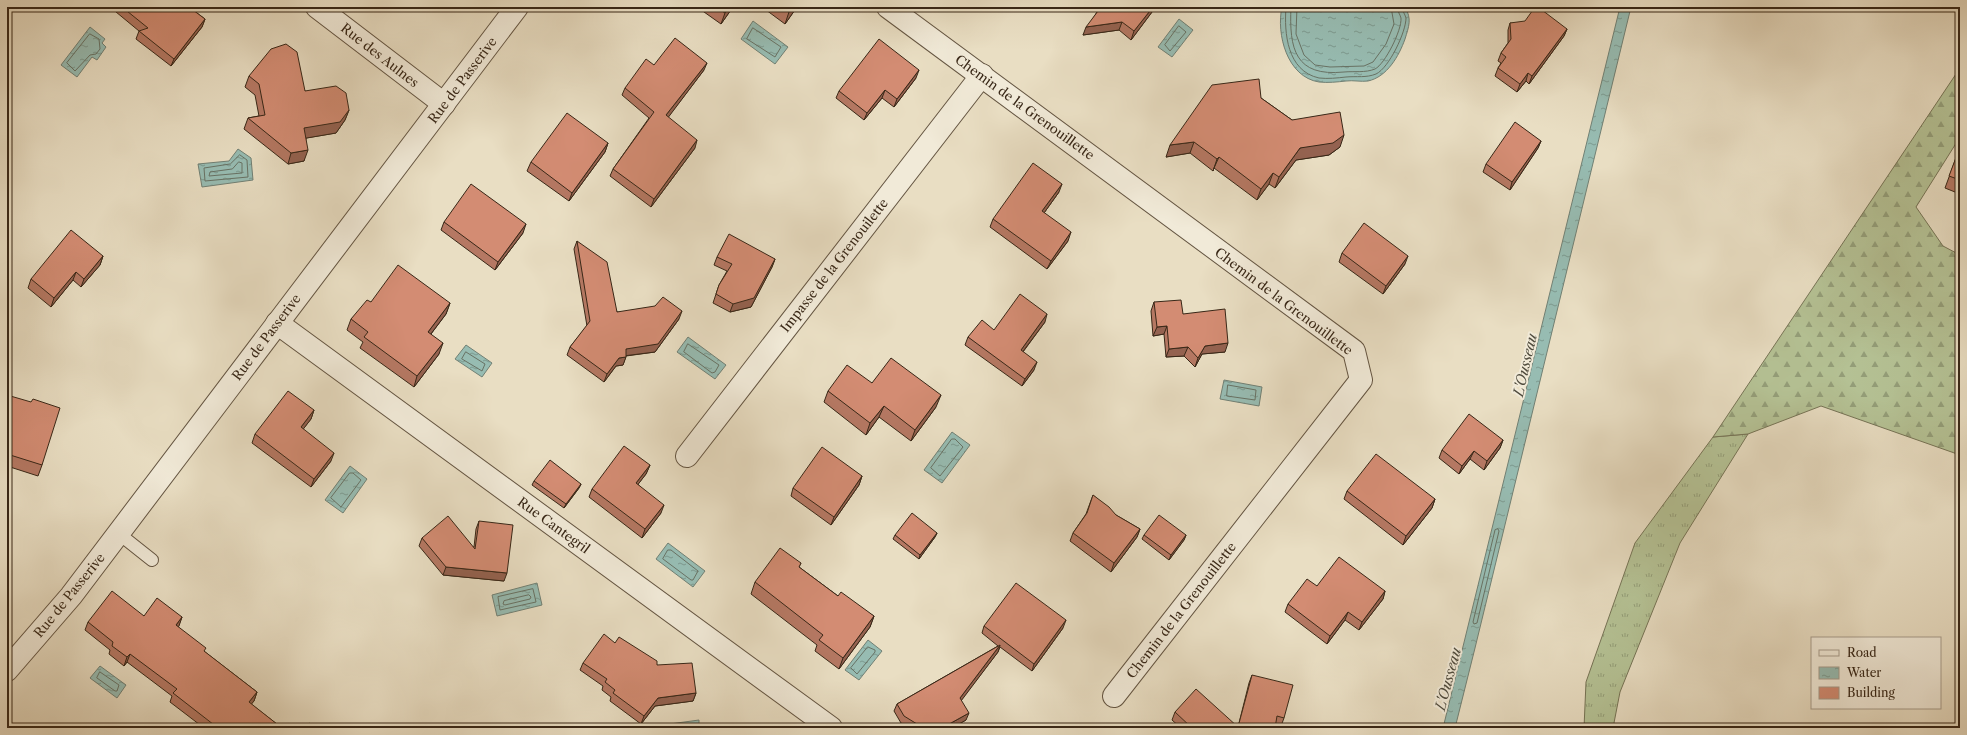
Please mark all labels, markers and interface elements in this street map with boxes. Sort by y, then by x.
street label: Rue des Aulnes [338,20,422,91]
street label: Rue de Passerive [424,34,500,126]
street label: Chemin de la Grenouillette [952,51,1098,163]
street label: Impasse de la Grenouilette [777,195,891,335]
street label: Chemin de la Grenouillette [1212,244,1356,358]
street label: Rue de Passerive [228,291,304,383]
water label: L'Ousseau [1509,331,1541,399]
street label: Rue Cantegril [515,493,593,557]
street label: Chemin de la Grenouillette [1123,539,1239,681]
street label: Rue de Passerive [30,550,108,640]
legend [1811,637,1941,709]
water label: L'Ousseau [1431,645,1465,713]
text: Road [1847,645,1877,660]
text: Water [1846,665,1881,680]
text: Building [1847,685,1895,700]

